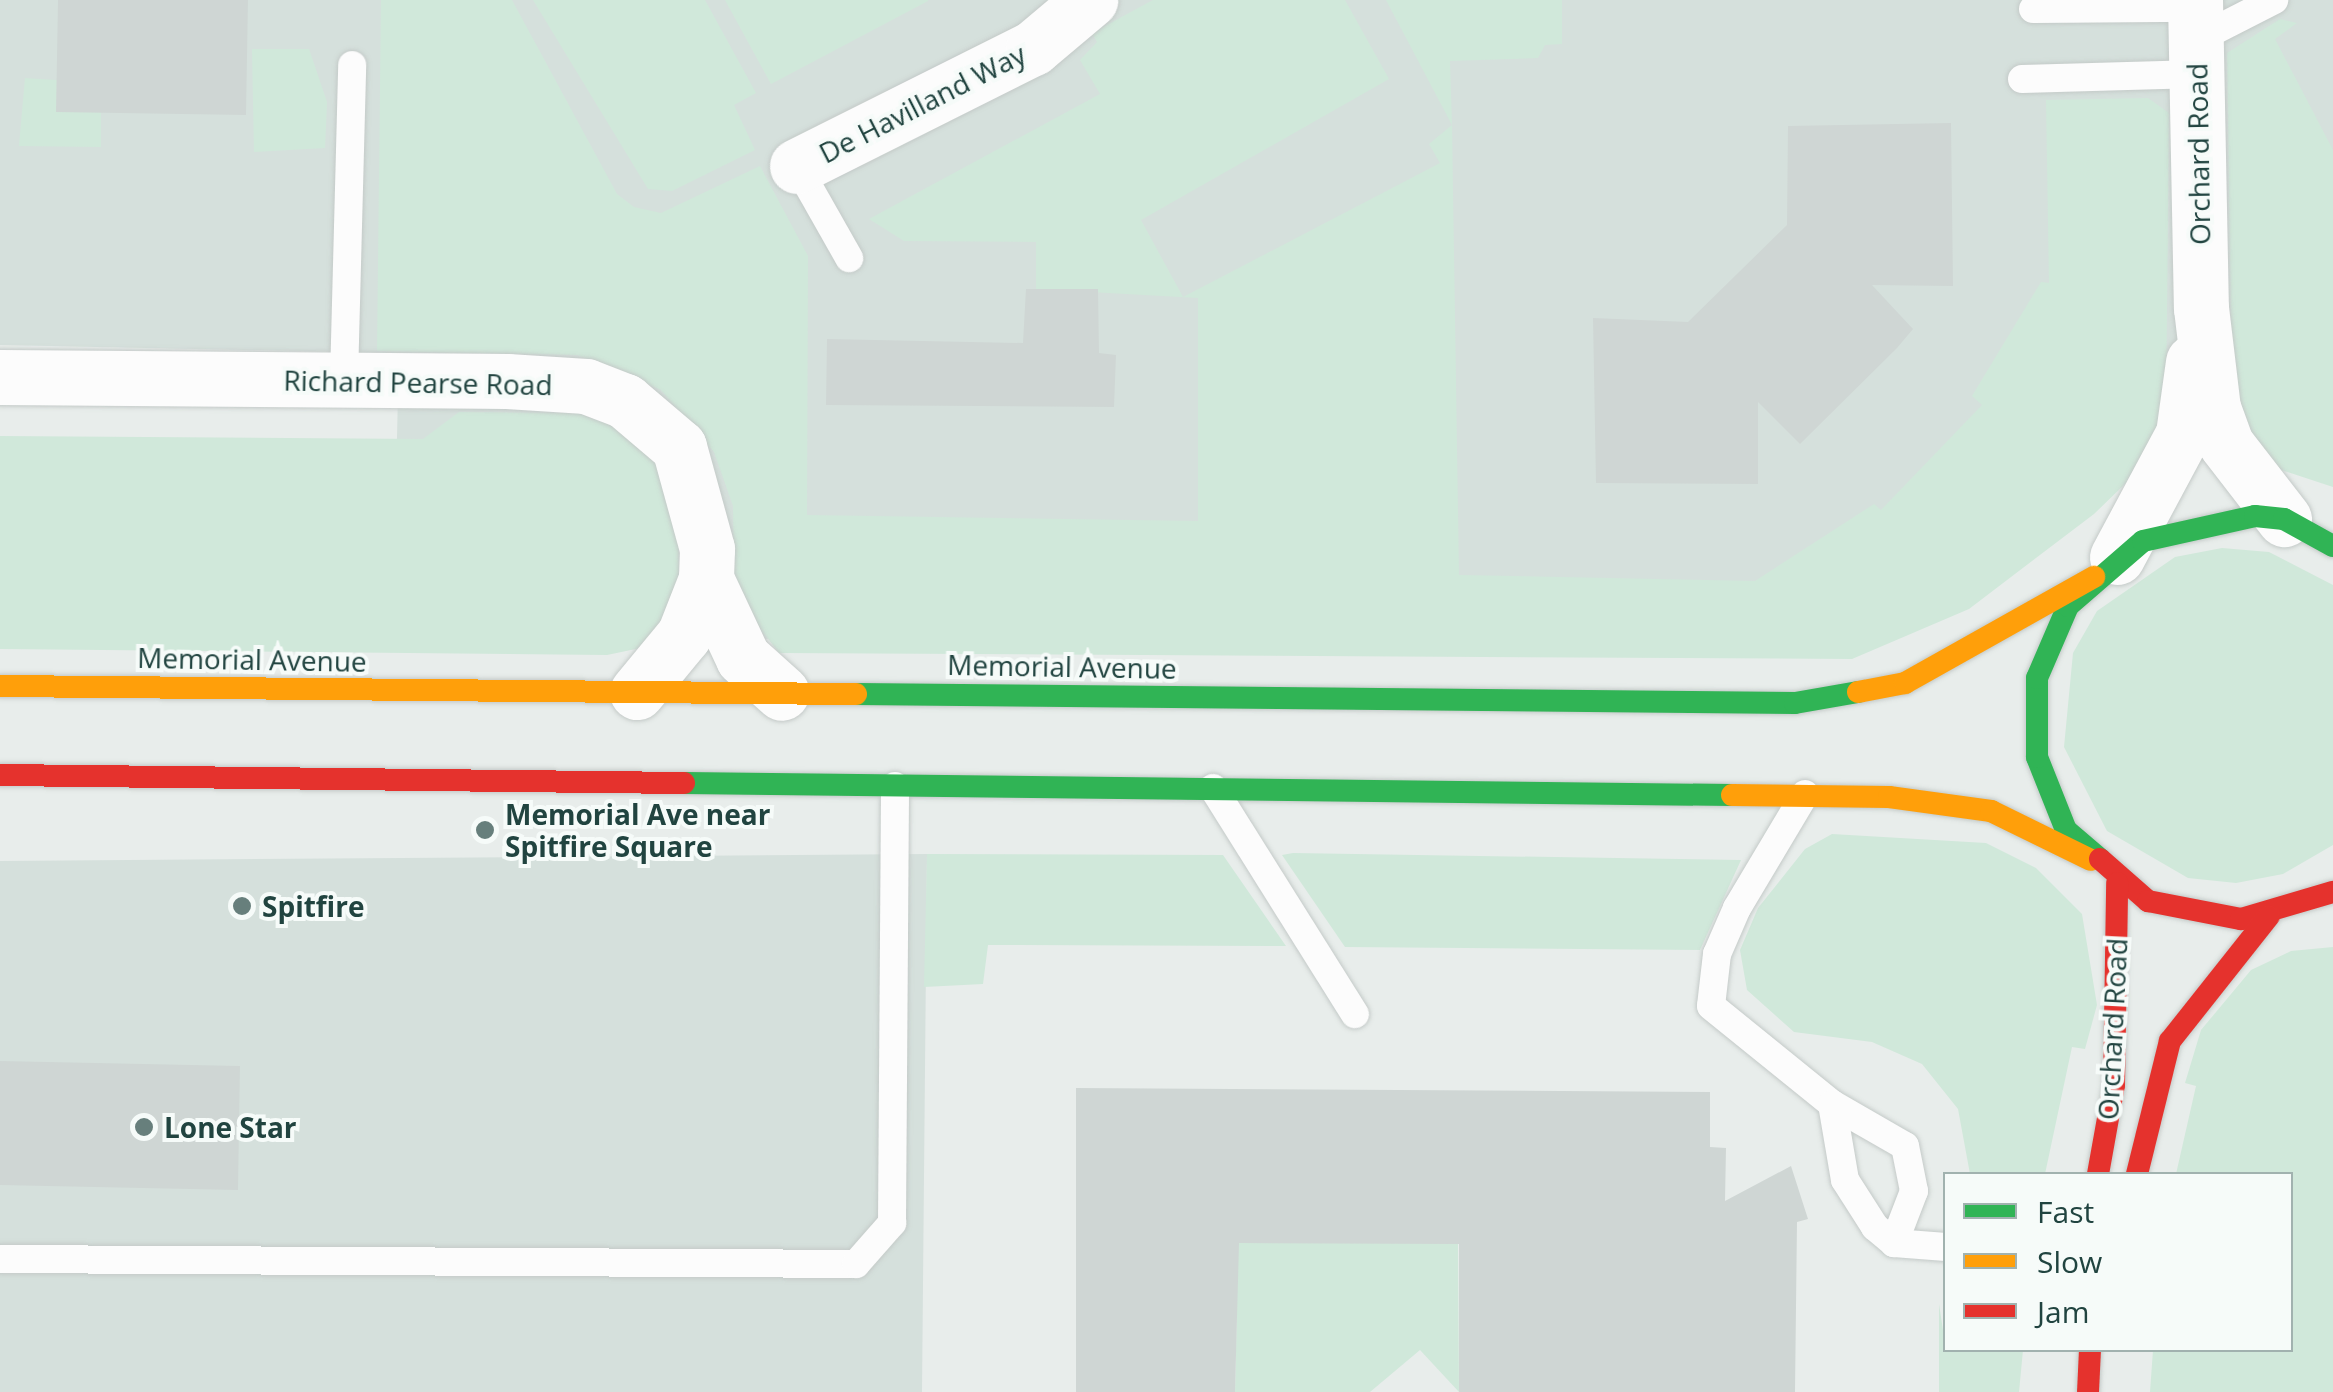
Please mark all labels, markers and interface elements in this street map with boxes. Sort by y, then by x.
street label: De Havilland Way [813,36,1031,170]
street label: Orchard Road [2180,63,2216,245]
street label: Richard Pearse Road [283,363,553,401]
street label: Memorial Avenue [137,640,367,678]
street label: Memorial Avenue [947,647,1177,685]
place label: Memorial Ave near Spitfire Square [505,797,770,863]
marker: Memorial Ave near Spitfire Square [474,819,496,841]
place label: Spitfire [262,889,364,923]
marker: Spitfire [231,895,253,917]
street label: Orchard Road [2090,937,2134,1121]
place label: Lone Star [164,1110,297,1144]
marker: Lone Star [133,1116,155,1138]
legend [1943,1172,2293,1352]
text: Fast [2037,1191,2094,1232]
text: Slow [2037,1241,2102,1282]
text: Jam [2037,1291,2090,1332]

